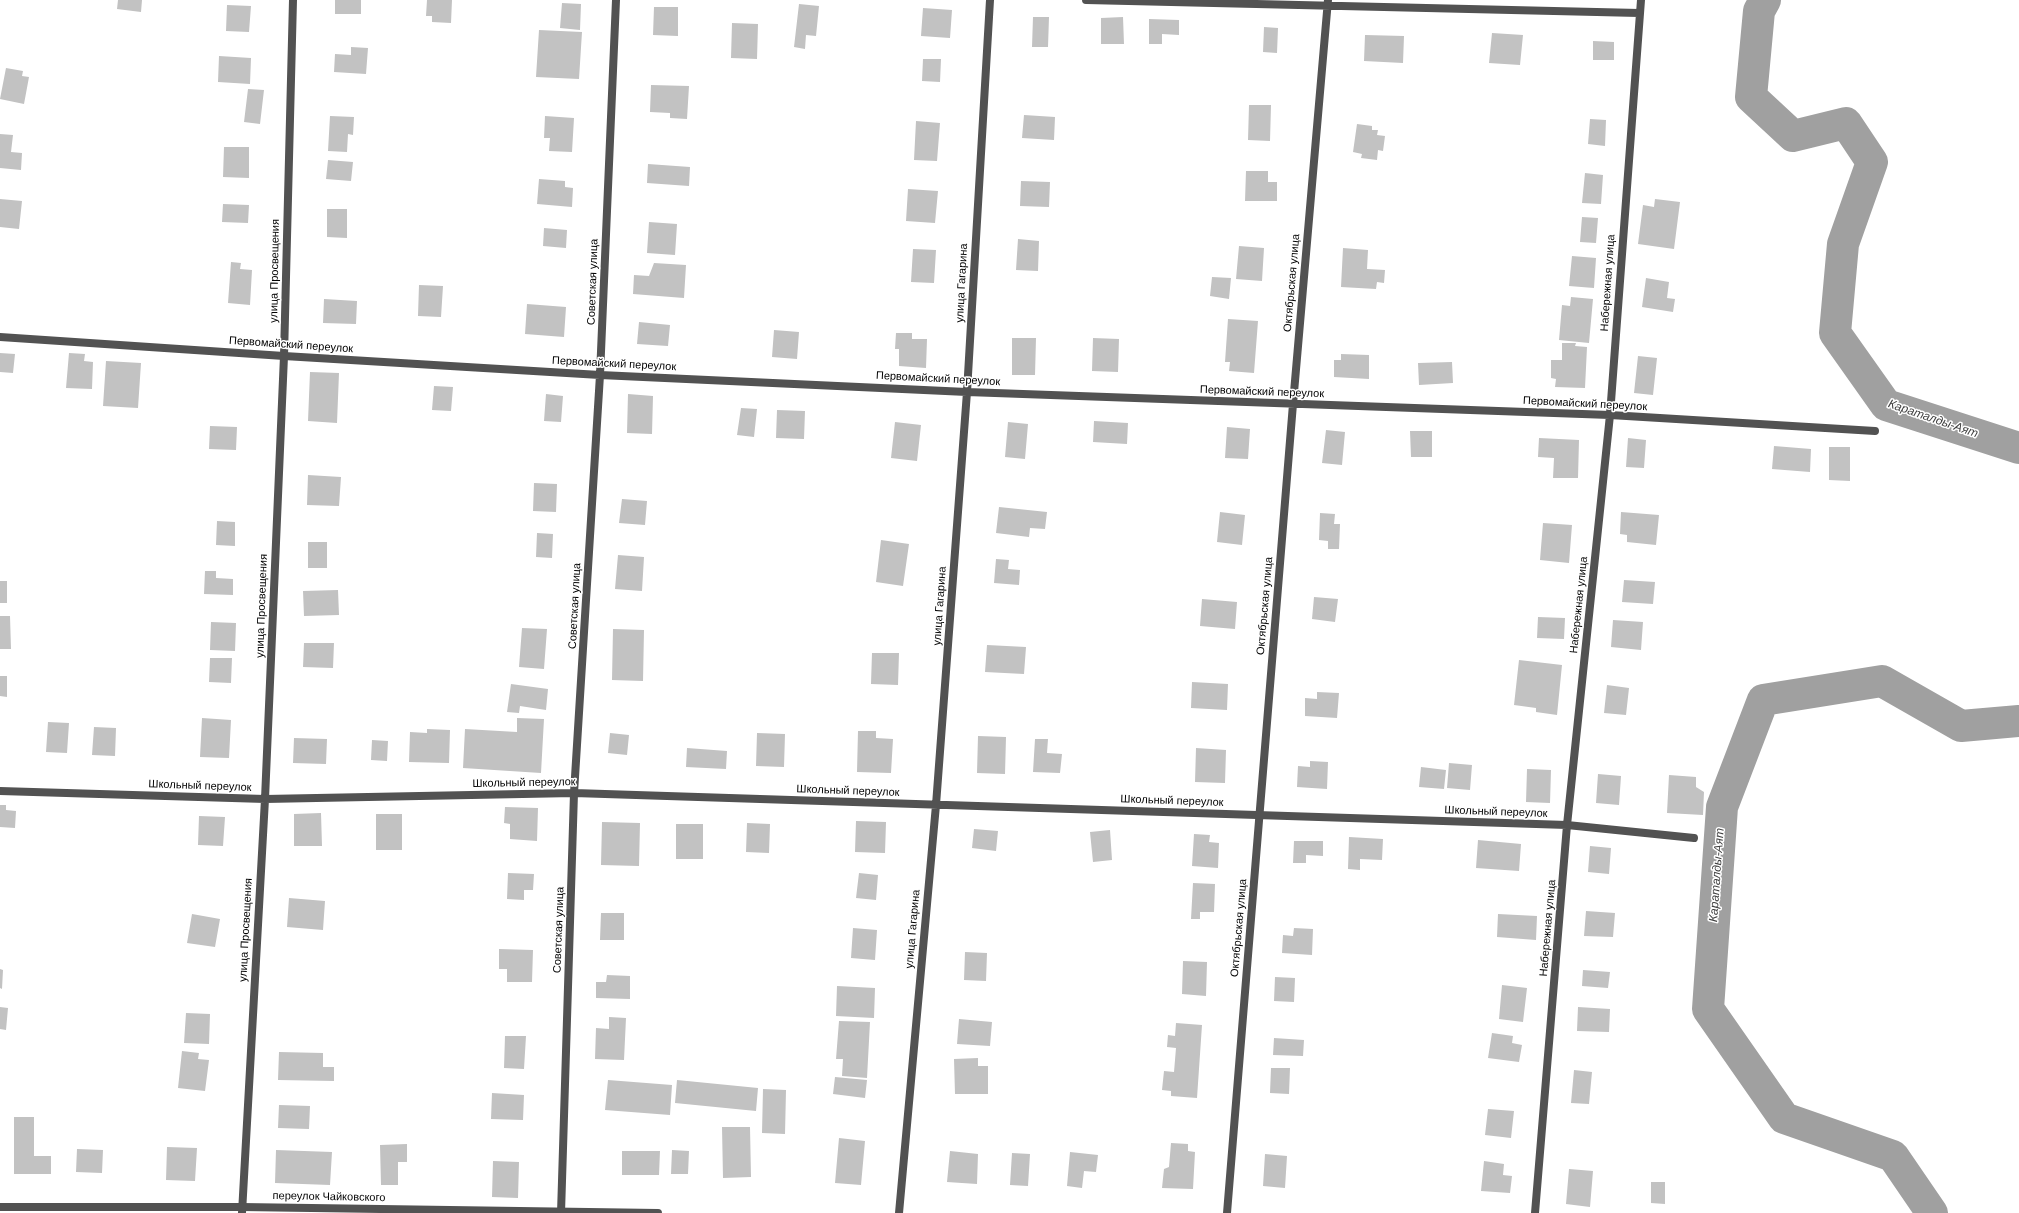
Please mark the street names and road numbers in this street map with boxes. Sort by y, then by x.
street label: улица Просвещения [267,219,283,323]
street label: Октябрьская улица [1281,233,1303,333]
street label: Набережная улица [1598,234,1618,332]
street label: Советская улица [585,239,601,325]
street label: улица Гагарина [953,243,971,323]
street label: Первомайский переулок [229,334,353,356]
street label: Первомайский переулок [552,354,676,374]
street label: Первомайский переулок [876,369,1000,389]
street label: Первомайский переулок [1200,383,1324,401]
street label: Первомайский переулок [1523,394,1647,414]
street label: улица Просвещения [254,554,270,658]
street label: Октябрьская улица [1254,556,1276,656]
street label: Набережная улица [1567,556,1591,654]
street label: Советская улица [566,563,584,649]
street label: улица Гагарина [931,566,949,646]
street label: Школьный переулок [472,776,576,790]
street label: Школьный переулок [148,778,252,794]
street label: Школьный переулок [796,783,900,799]
street label: Школьный переулок [1120,793,1224,809]
street label: Школьный переулок [1444,804,1548,820]
street label: улица Просвещения [237,878,255,982]
street label: Октябрьская улица [1228,878,1250,978]
street label: Набережная улица [1537,879,1559,977]
street label: Советская улица [551,887,567,973]
street label: улица Гагарина [903,889,923,969]
street label: переулок Чайковского [273,1189,385,1205]

